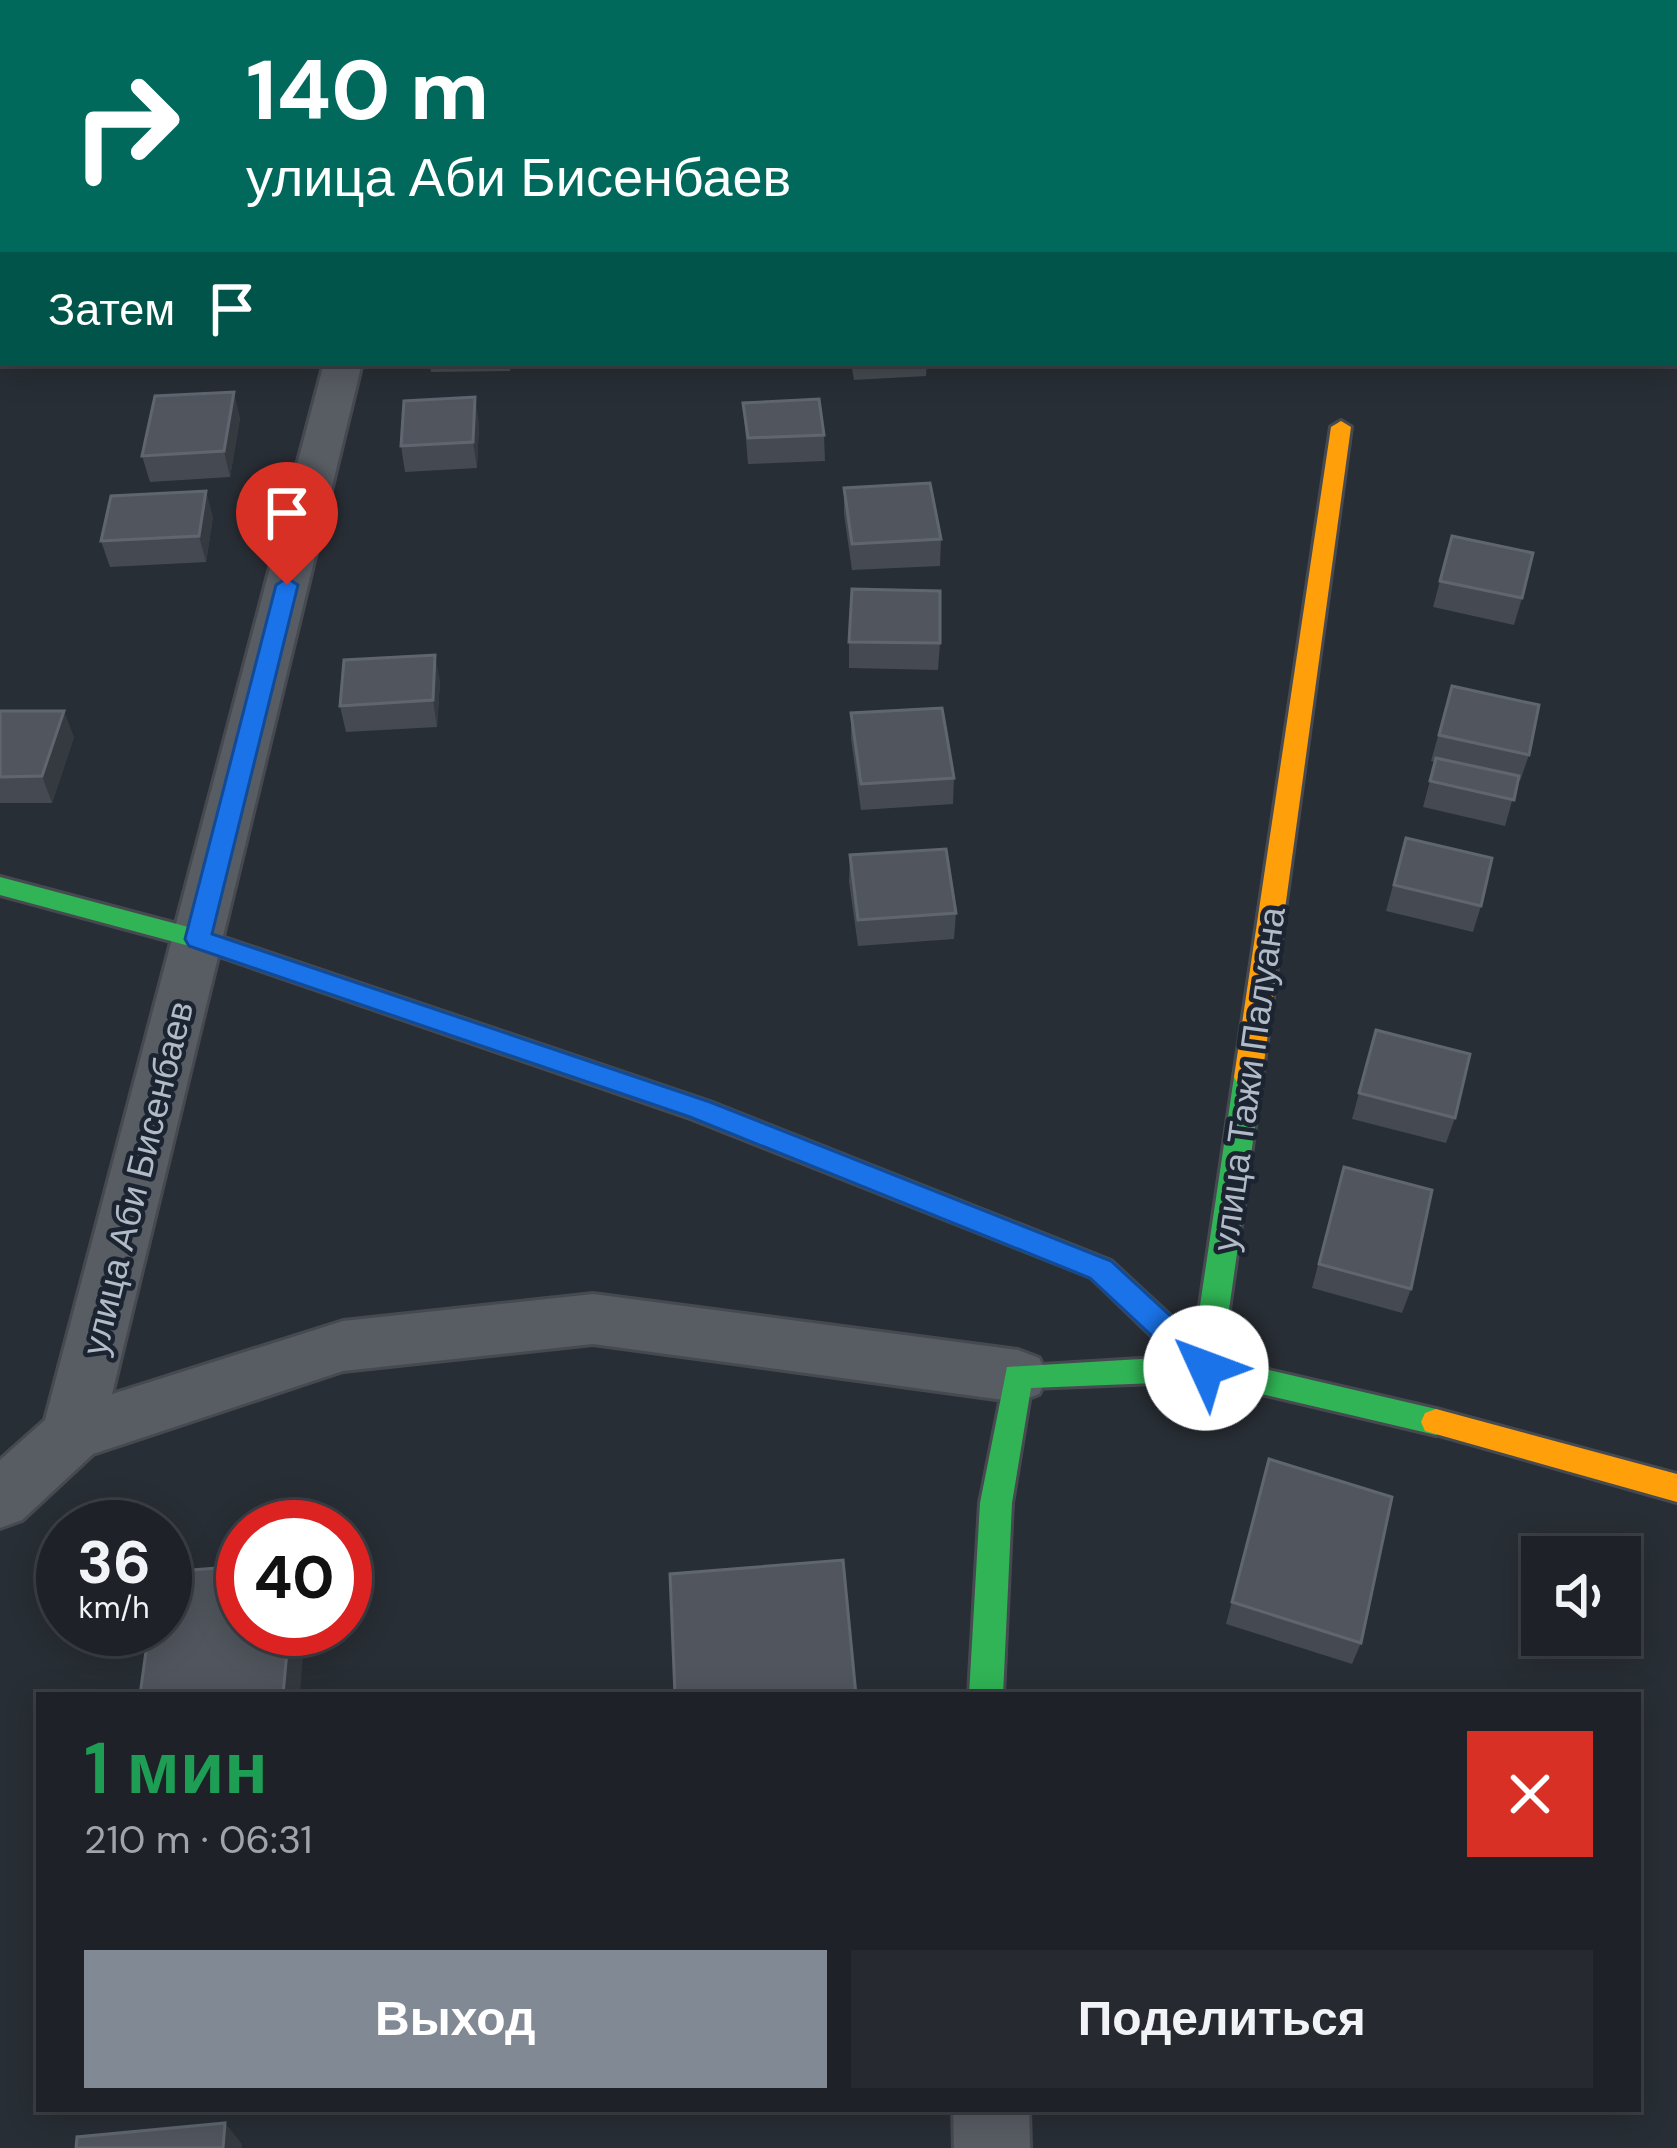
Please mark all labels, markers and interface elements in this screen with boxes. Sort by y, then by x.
text: 140 m [246,36,489,145]
icon: right [48,48,204,204]
text: улица Аби Бисенбаев [246,142,791,213]
icon: arrive [199,276,265,342]
text: Затем [48,280,175,339]
pin [236,462,338,585]
icon: arrive [254,480,320,546]
street label: улица Тажи Палуана [1201,903,1296,1254]
street label: улица Аби Бисенбаев [71,996,204,1360]
position arrow [1143,1305,1269,1431]
speed limit sign: 40 [216,1500,372,1656]
text: 36 [77,1523,151,1602]
map controls [1521,1536,1641,1656]
button: sound [1521,1536,1641,1656]
text: km/h [79,1588,149,1627]
text: 1 мин [84,1722,268,1815]
button: close [1467,1731,1593,1857]
text: 210 m · 06:31 [84,1814,313,1865]
button: Выход [84,1950,827,2088]
button: Поделиться [851,1950,1593,2088]

